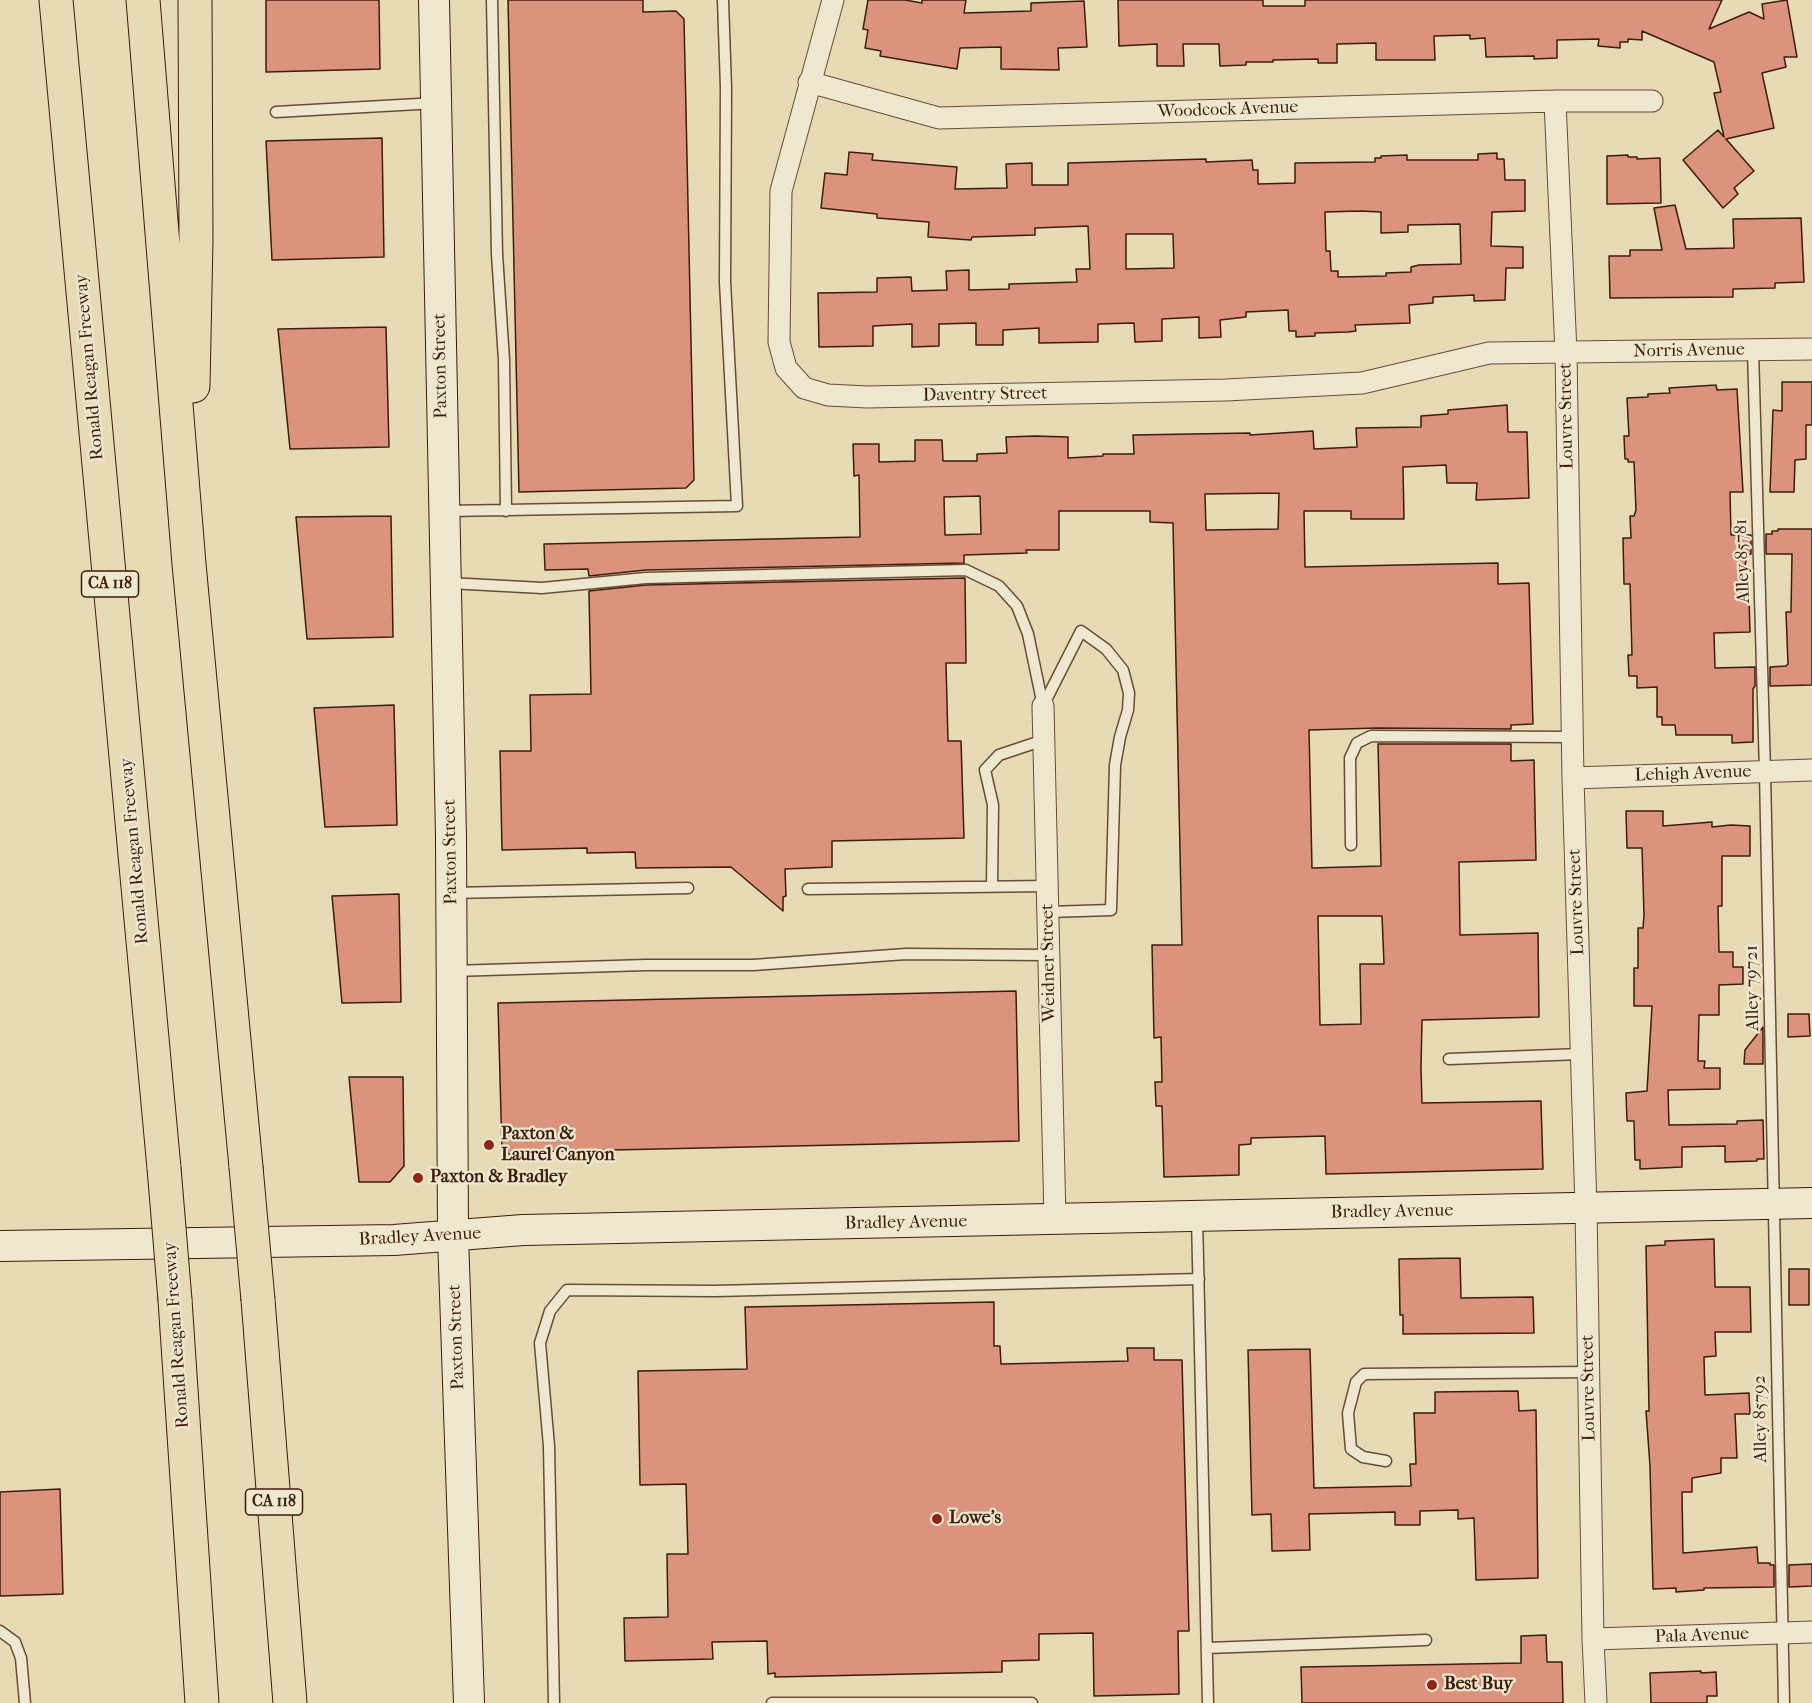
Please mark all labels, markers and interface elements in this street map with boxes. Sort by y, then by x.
street label: Woodcock Avenue [1157,97,1299,123]
street label: Ronald Reagan Freeway [71,273,109,461]
street label: Paxton Street [429,313,453,419]
street label: Norris Avenue [1633,339,1745,363]
street label: Louvre Street [1555,362,1579,470]
street label: Daventry Street [923,383,1047,407]
street label: Alley 85781 [1731,518,1755,604]
road number: CA 118 [82,571,138,597]
street label: Ronald Reagan Freeway [116,757,154,945]
street label: Lehigh Avenue [1634,761,1752,787]
street label: Paxton Street [439,799,463,905]
street label: Louvre Street [1564,848,1590,956]
street label: Weidner Street [1037,903,1061,1023]
street label: Alley 79721 [1741,945,1765,1031]
place label: Paxton & Laurel Canyon [501,1124,615,1166]
marker: Paxton & Laurel Canyon [482,1138,496,1152]
place label: Paxton & Bradley [430,1167,567,1189]
marker: Paxton & Bradley [411,1171,425,1185]
street label: Bradley Avenue [1331,1200,1453,1224]
street label: Bradley Avenue [845,1211,967,1235]
street label: Bradley Avenue [358,1223,482,1251]
street label: Ronald Reagan Freeway [160,1241,194,1429]
street label: Paxton Street [444,1284,470,1390]
street label: Louvre Street [1577,1334,1601,1442]
street label: Alley 85792 [1749,1375,1773,1463]
road number: CA 118 [246,1489,302,1515]
place label: Lowe's [949,1508,1001,1530]
marker: Lowe's [930,1512,944,1526]
street label: Pala Avenue [1655,1624,1749,1648]
place label: Best Buy [1444,1674,1513,1696]
marker: Best Buy [1425,1678,1439,1692]

